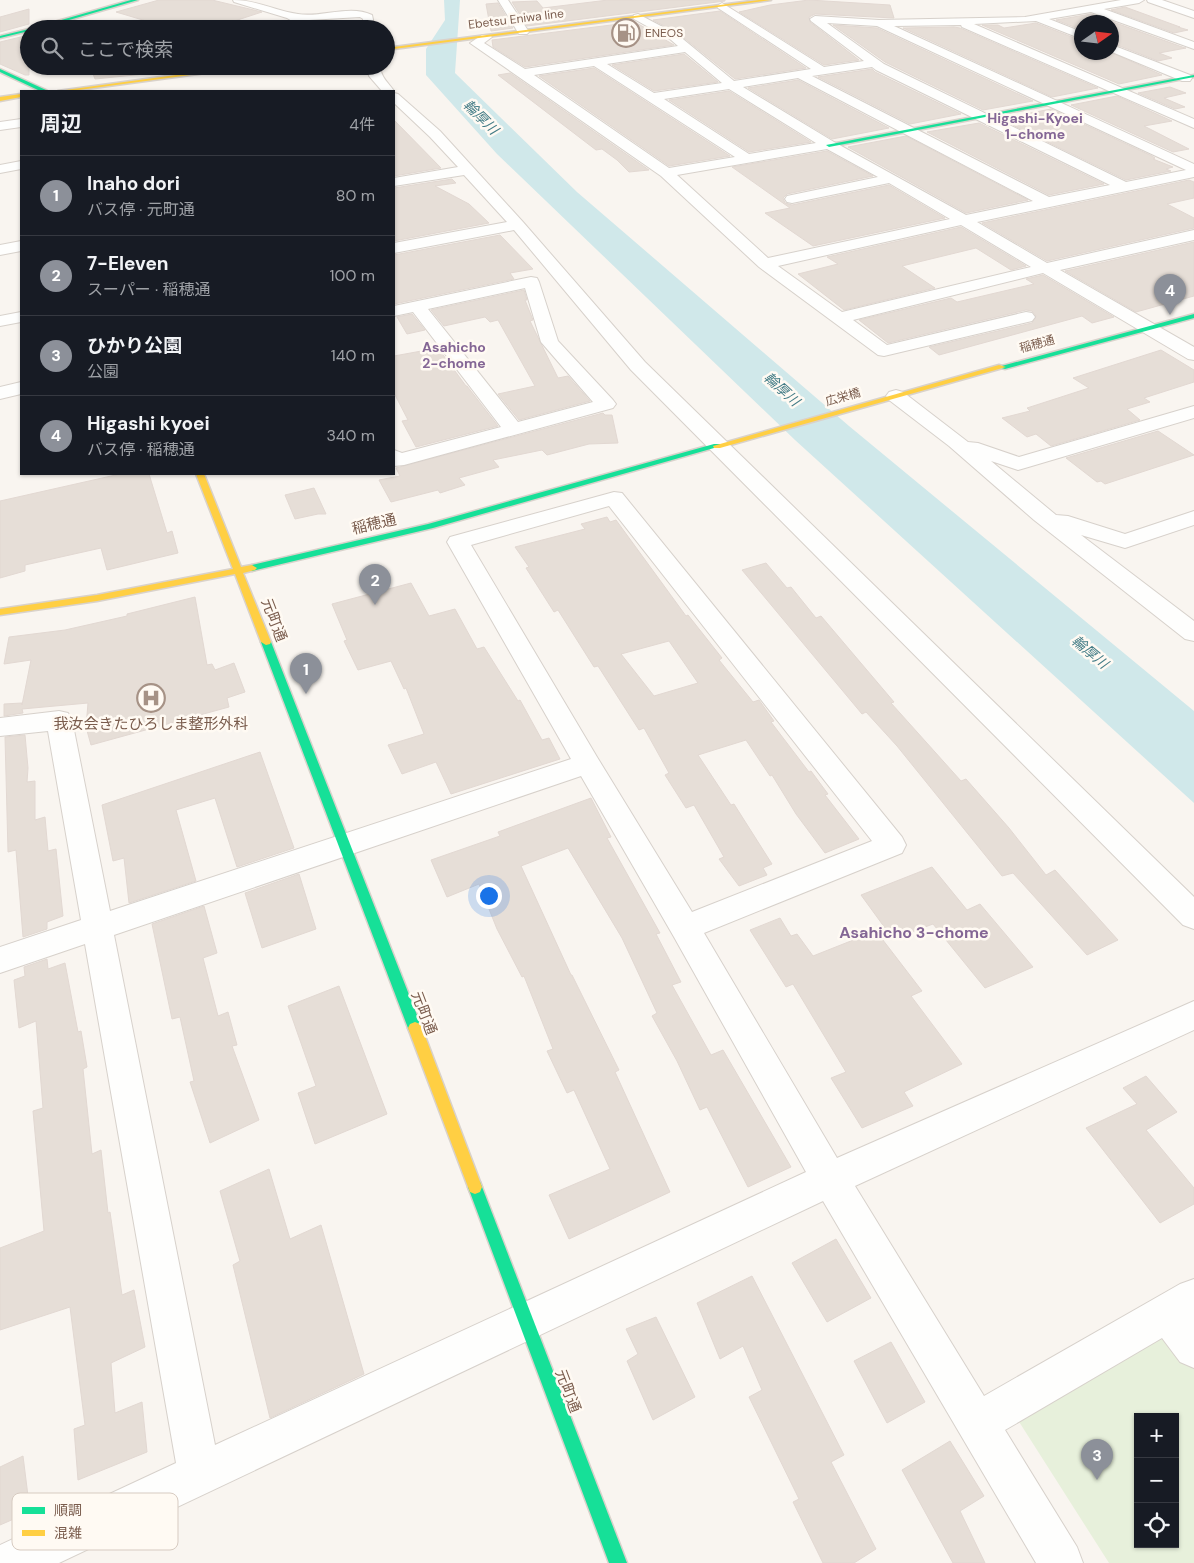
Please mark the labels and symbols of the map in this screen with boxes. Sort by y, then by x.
street label: Ebetsu Eniwa line [467,5,565,33]
north arrow [1074,15,1119,60]
fuel station icon: ENEOS [611,18,641,48]
place label: ENEOS [645,25,683,41]
water label: 輪厚川 [460,96,504,140]
district label: Higashi-Kyoei 1-chome [987,109,1083,143]
pin: 4 [1154,274,1186,315]
street label: 稲穂通 [1018,332,1056,356]
district label: Asahicho 2-chome [422,338,486,372]
water label: 輪厚川 [760,368,805,411]
street label: 広栄橋 [823,384,863,410]
street label: 稲穂通 [350,509,398,539]
pin: 2 [359,564,391,605]
street label: 元町通 [257,595,291,645]
water label: 輪厚川 [1068,632,1113,674]
pin: 1 [290,653,322,694]
hospital icon: 我汝会きたひろしま整形外科 [136,683,166,713]
place label: 我汝会きたひろしま整形外科 [53,714,249,734]
your location [476,883,502,909]
district label: Asahicho 3-chome [839,922,989,943]
street label: 元町通 [407,988,441,1038]
street label: 元町通 [551,1366,585,1416]
pin: 3 [1081,1439,1113,1480]
legend [12,1493,178,1550]
text: 順調 [54,1501,82,1519]
text: 混雑 [54,1524,82,1542]

